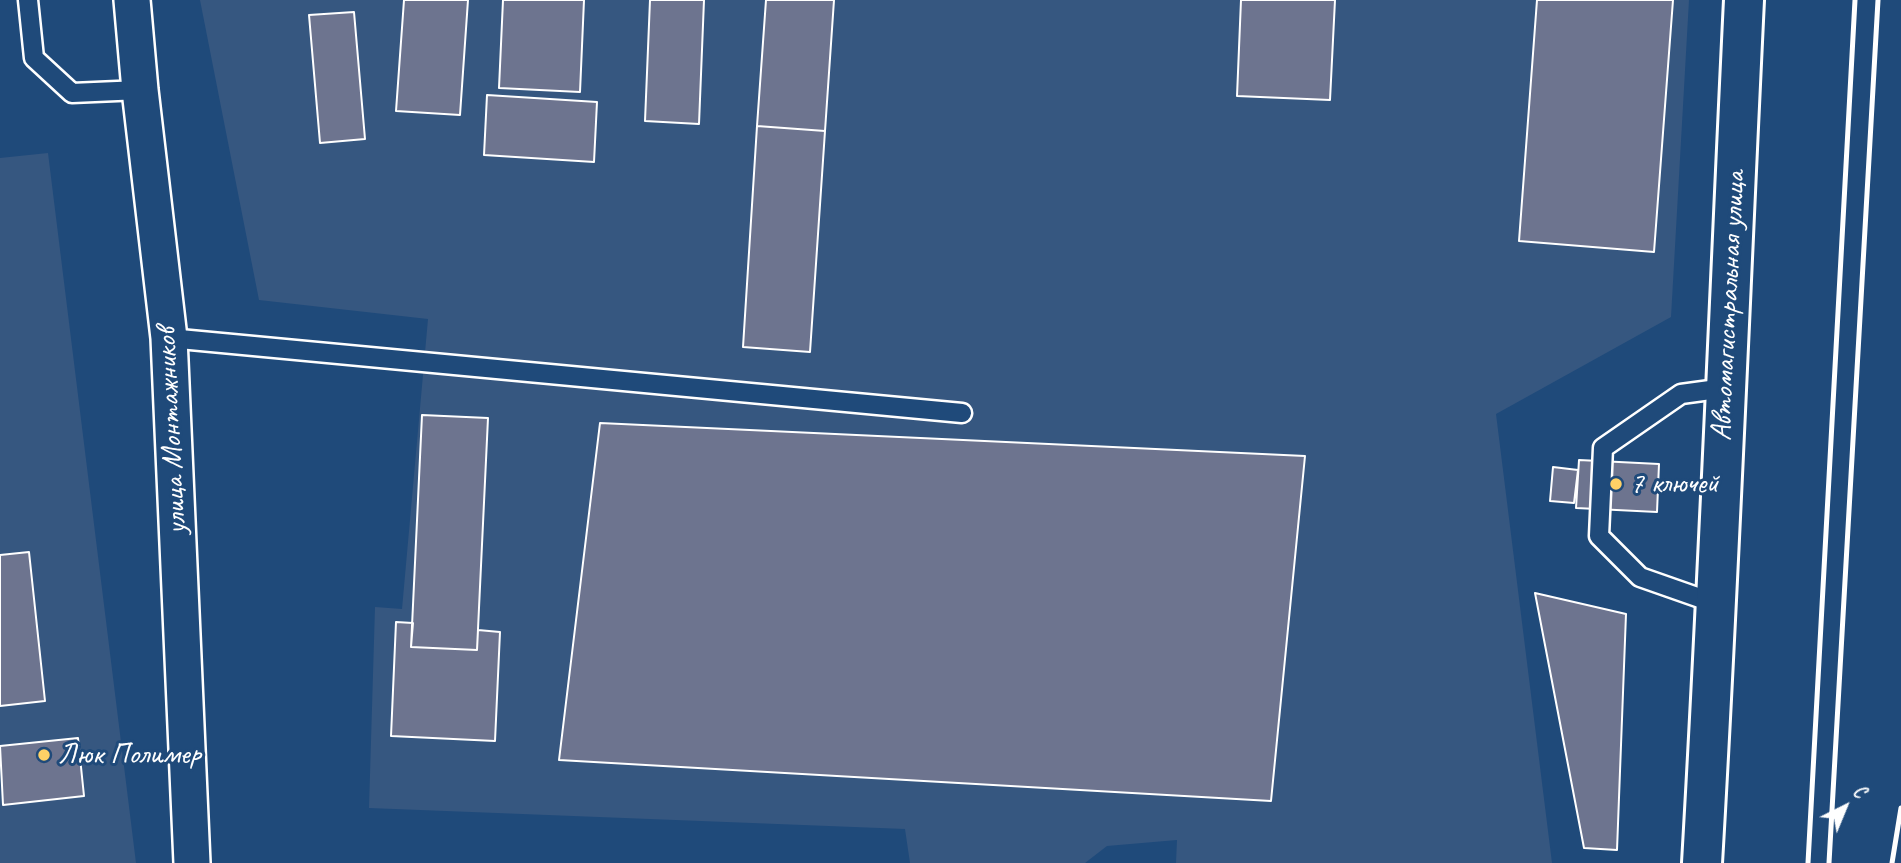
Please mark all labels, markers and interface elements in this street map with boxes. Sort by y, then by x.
street label: Автомагистральная улица [1704,170,1754,442]
street label: улица Монтажников [149,327,195,535]
place label: 7 ключей [1630,466,1718,502]
marker: 7 ключей [1608,476,1624,492]
place label: Люк Полимер [58,737,201,773]
marker: Люк Полимер [36,747,52,763]
north arrow [1810,772,1880,842]
text: С [1848,780,1871,804]

